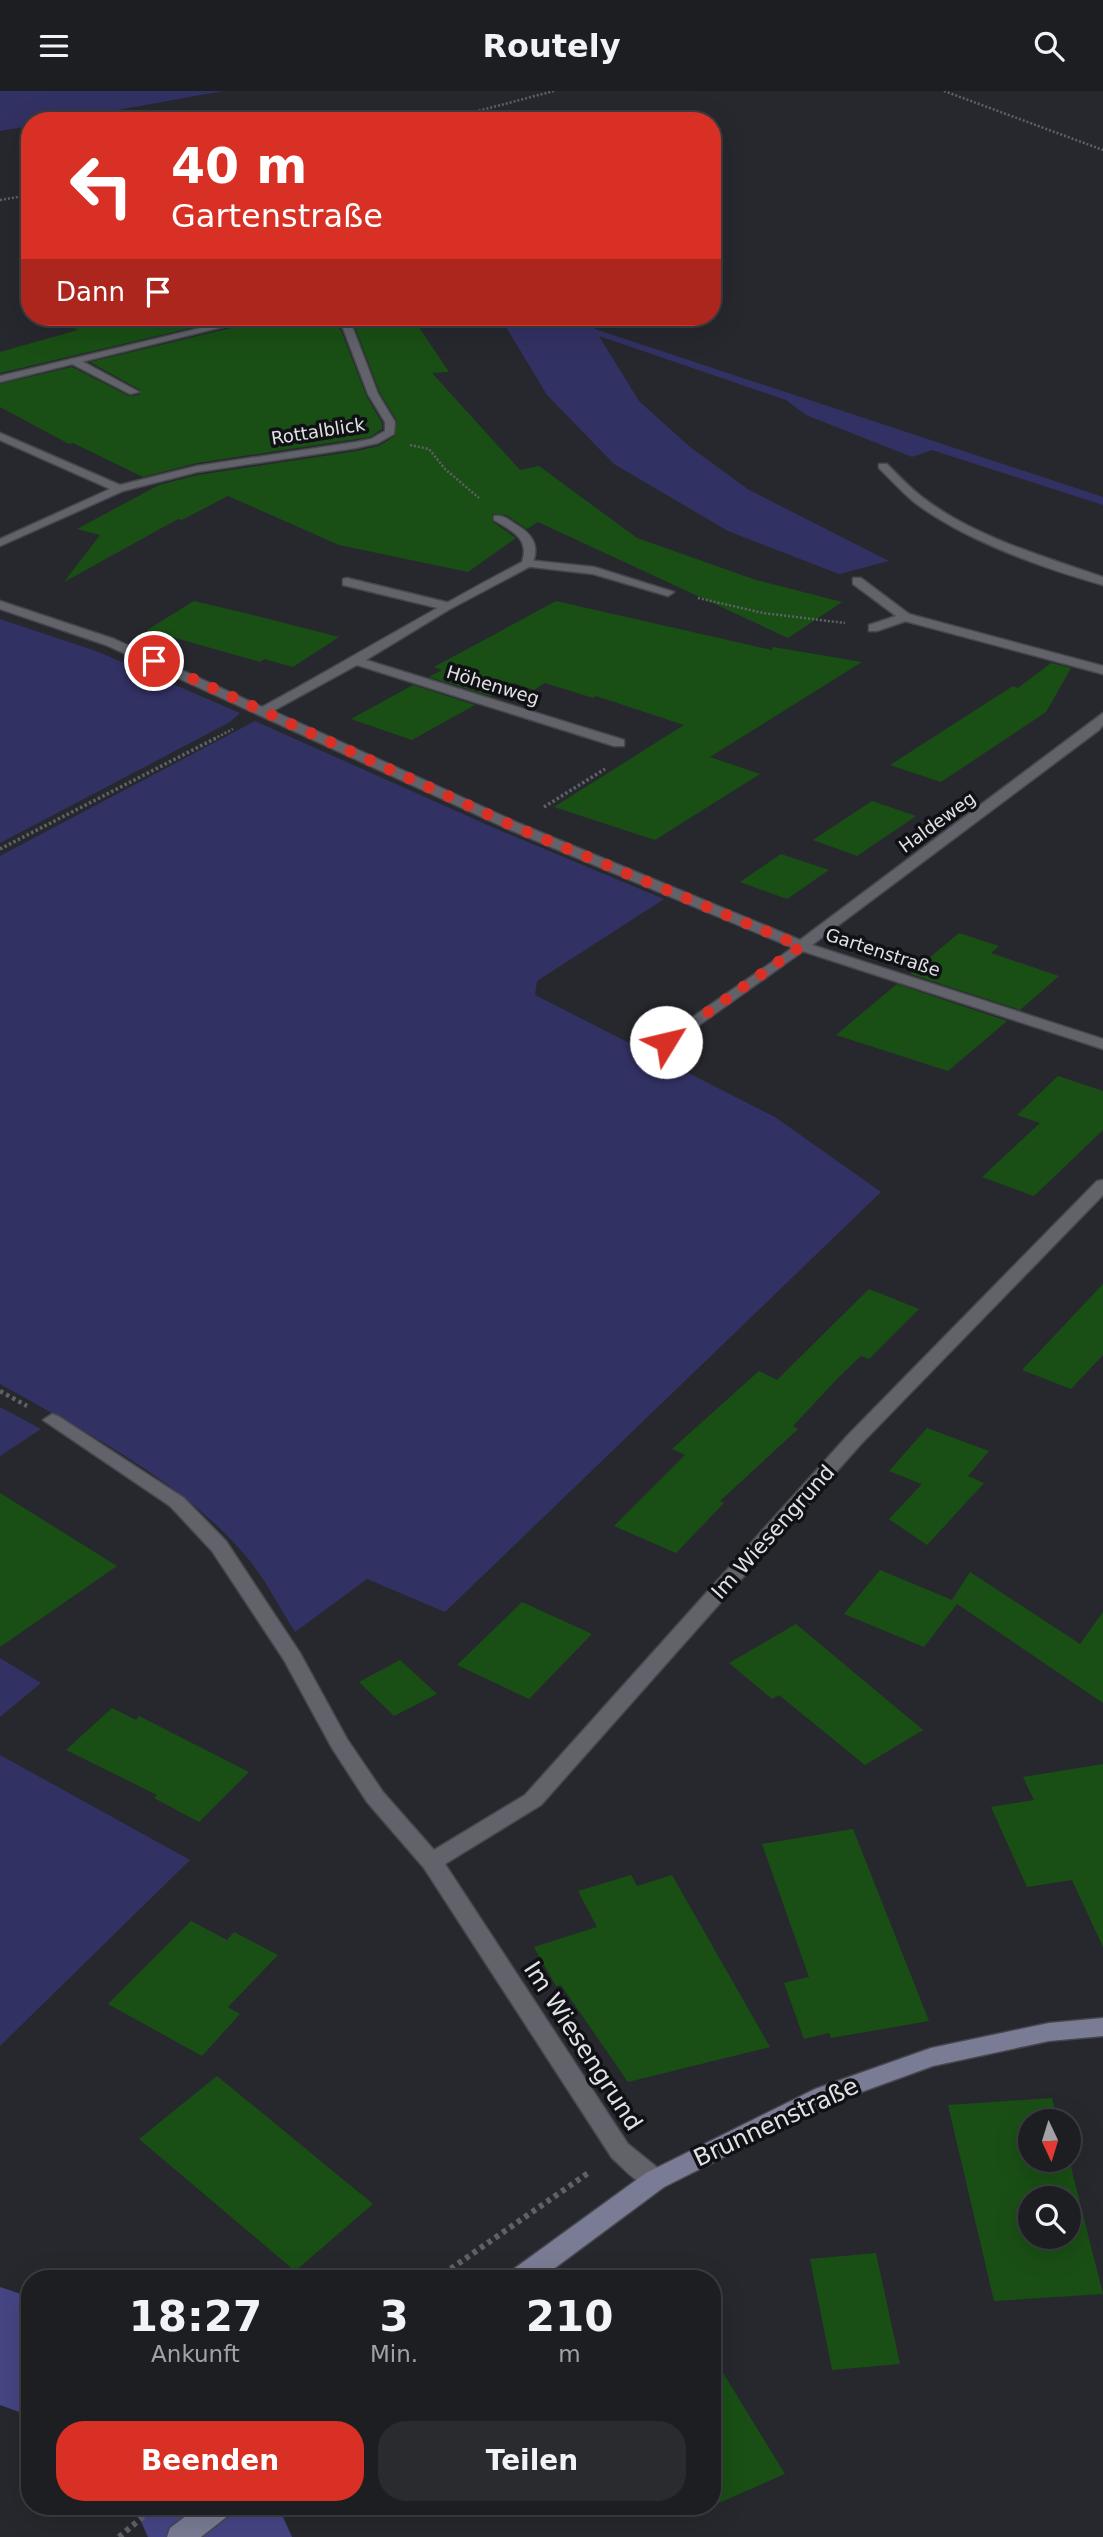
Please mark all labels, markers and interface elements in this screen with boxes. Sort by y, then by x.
icon: menu [35,27,73,65]
text: Routely [482,27,621,65]
icon: search [1030,27,1068,65]
text: 40 m [171,138,307,195]
icon: left [56,140,147,231]
text: Gartenstraße [171,197,383,235]
icon: arrive [139,273,177,311]
text: Dann [56,277,125,307]
street label: Rottalblick [270,413,367,449]
pin [124,631,184,691]
icon: arrive [135,642,173,680]
street label: Höhenweg [444,661,542,709]
street label: Haldeweg [895,787,979,857]
street label: Gartenstraße [823,924,943,980]
position arrow [629,1005,703,1079]
street label: Im Wiesengrund [707,1460,839,1604]
street label: Im Wiesengrund [518,1956,648,2136]
street label: Brunnenstraße [689,2072,863,2172]
north arrow [1018,2109,1082,2172]
map controls [1018,2109,1081,2249]
button: search [1018,2186,1081,2249]
text: 18:27 [129,2292,262,2341]
text: 3 [379,2292,409,2341]
text: 210 [526,2292,613,2341]
text: Ankunft [151,2341,240,2367]
text: Min. [370,2341,418,2367]
text: m [558,2341,581,2367]
button: Beenden [56,2421,364,2501]
button: Teilen [378,2421,686,2501]

